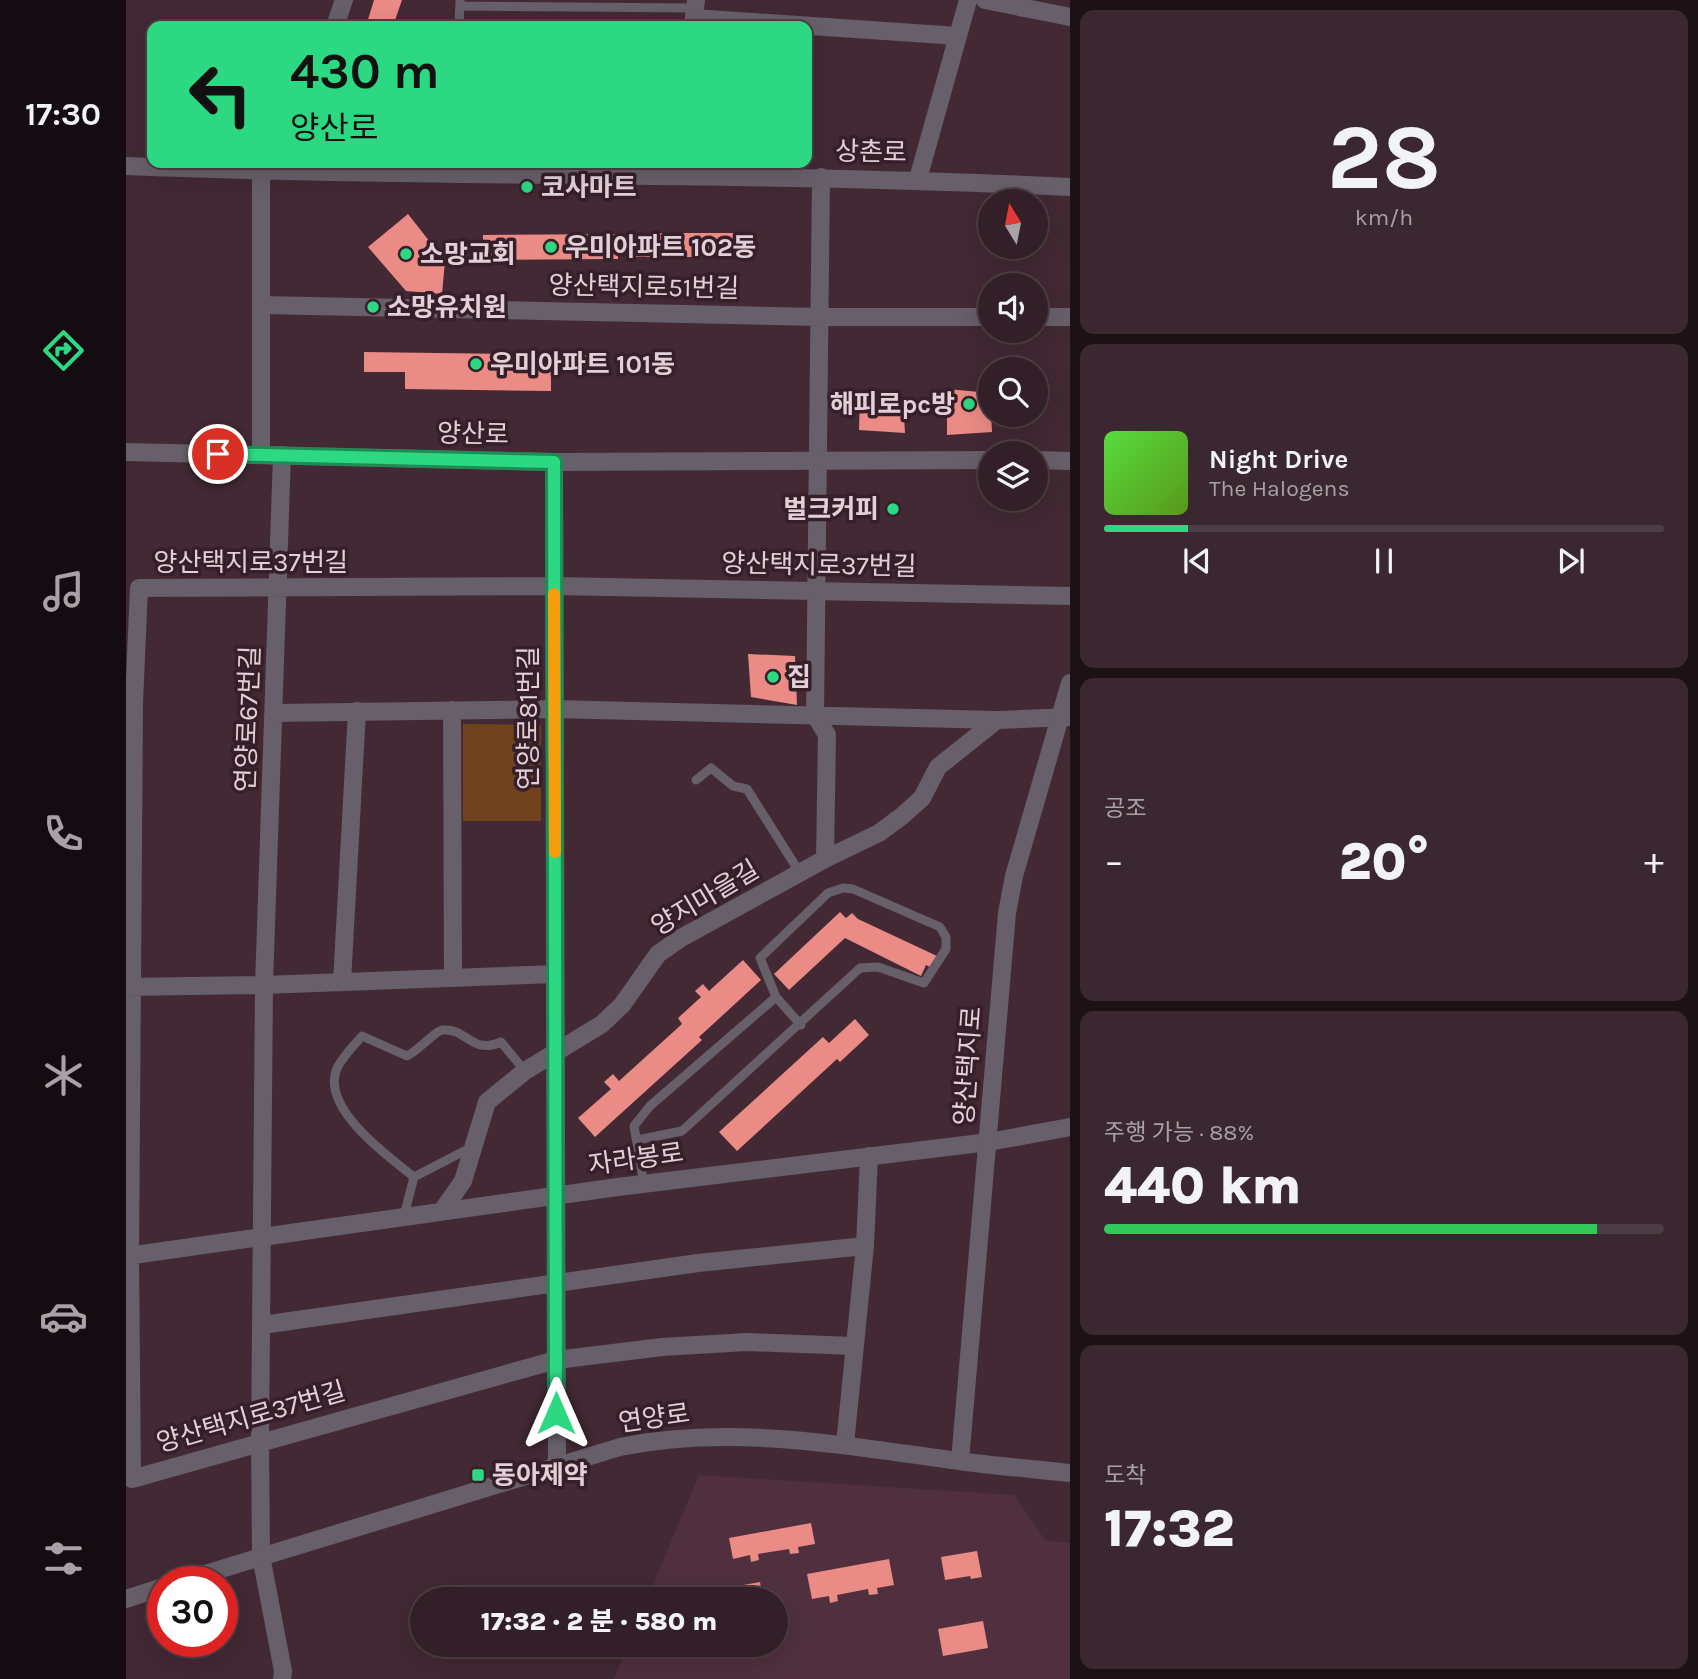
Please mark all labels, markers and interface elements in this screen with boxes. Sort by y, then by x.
text: 430 m [290,43,440,100]
icon: left [175,49,266,140]
text: 17:30 [25,96,101,133]
text: 28 [1327,105,1441,211]
text: 양산로 [290,110,378,147]
street label: 상촌로 [835,136,907,168]
place label: 코사마트 [541,172,637,203]
marker: 코사마트 [519,179,535,195]
north arrow [978,189,1048,259]
map controls [978,189,1048,511]
text: km/h [1355,204,1413,231]
place label: 우미아파트 102동 [565,232,757,263]
place label: 소망교회 [420,239,516,270]
marker: 우미아파트 102동 [543,239,559,255]
marker: 소망교회 [398,246,414,262]
street label: 양산택지로51번길 [548,270,740,304]
button: sound [978,273,1048,343]
place label: 소망유치원 [387,292,507,323]
marker: 소망유치원 [365,299,381,315]
icon: directions [39,326,88,375]
place label: 우미아파트 101동 [490,349,675,380]
marker: 우미아파트 101동 [468,356,484,372]
button: search [978,357,1048,427]
place label: 해피로pc방 [830,389,955,420]
marker: 해피로pc방 [961,396,977,412]
street label: 양산로 [437,418,509,450]
pin [188,424,248,484]
icon: arrive [199,435,237,473]
button: layers [978,441,1048,511]
text: Night Drive [1209,444,1348,475]
text: The Halogens [1209,475,1349,502]
place label: 벌크커피 [783,494,879,525]
marker: 벌크커피 [885,501,901,517]
icon: previous [1178,542,1216,580]
icon: pause [1365,542,1403,580]
icon: next [1552,542,1590,580]
street label: 양산택지로37번길 [153,547,349,578]
street label: 양산택지로37번길 [721,548,917,582]
icon: music [39,567,88,616]
street label: 연양로67번길 [230,645,266,793]
street label: 연양로81번길 [513,646,544,790]
place label: 집 [787,662,811,693]
marker: 집 [765,669,781,685]
text: 공조 [1104,795,1146,822]
icon: phone [39,809,88,858]
text: 20° [1339,831,1429,892]
text: − [1104,839,1124,884]
text: + [1644,839,1664,884]
street label: 양지마을길 [646,854,764,942]
street label: 양산택지로 [948,1005,988,1127]
icon: climate [39,1051,88,1100]
text: 주행 가능 · 88% [1104,1119,1254,1146]
street label: 자라봉로 [586,1137,686,1181]
text: 440 km [1104,1155,1301,1216]
icon: car [39,1292,88,1341]
street label: 양산택지로37번길 [153,1375,349,1459]
position arrow [519,1376,593,1450]
street label: 연양로 [616,1398,692,1438]
place label: 동아제약 [492,1460,588,1491]
text: 도착 [1104,1462,1146,1489]
marker: 동아제약 [470,1467,486,1483]
text: 17:32 [1104,1498,1234,1559]
icon: filters [39,1534,88,1583]
speed limit sign: 30 [147,1566,238,1657]
text: 17:32 · 2 분 · 580 m [481,1606,717,1637]

